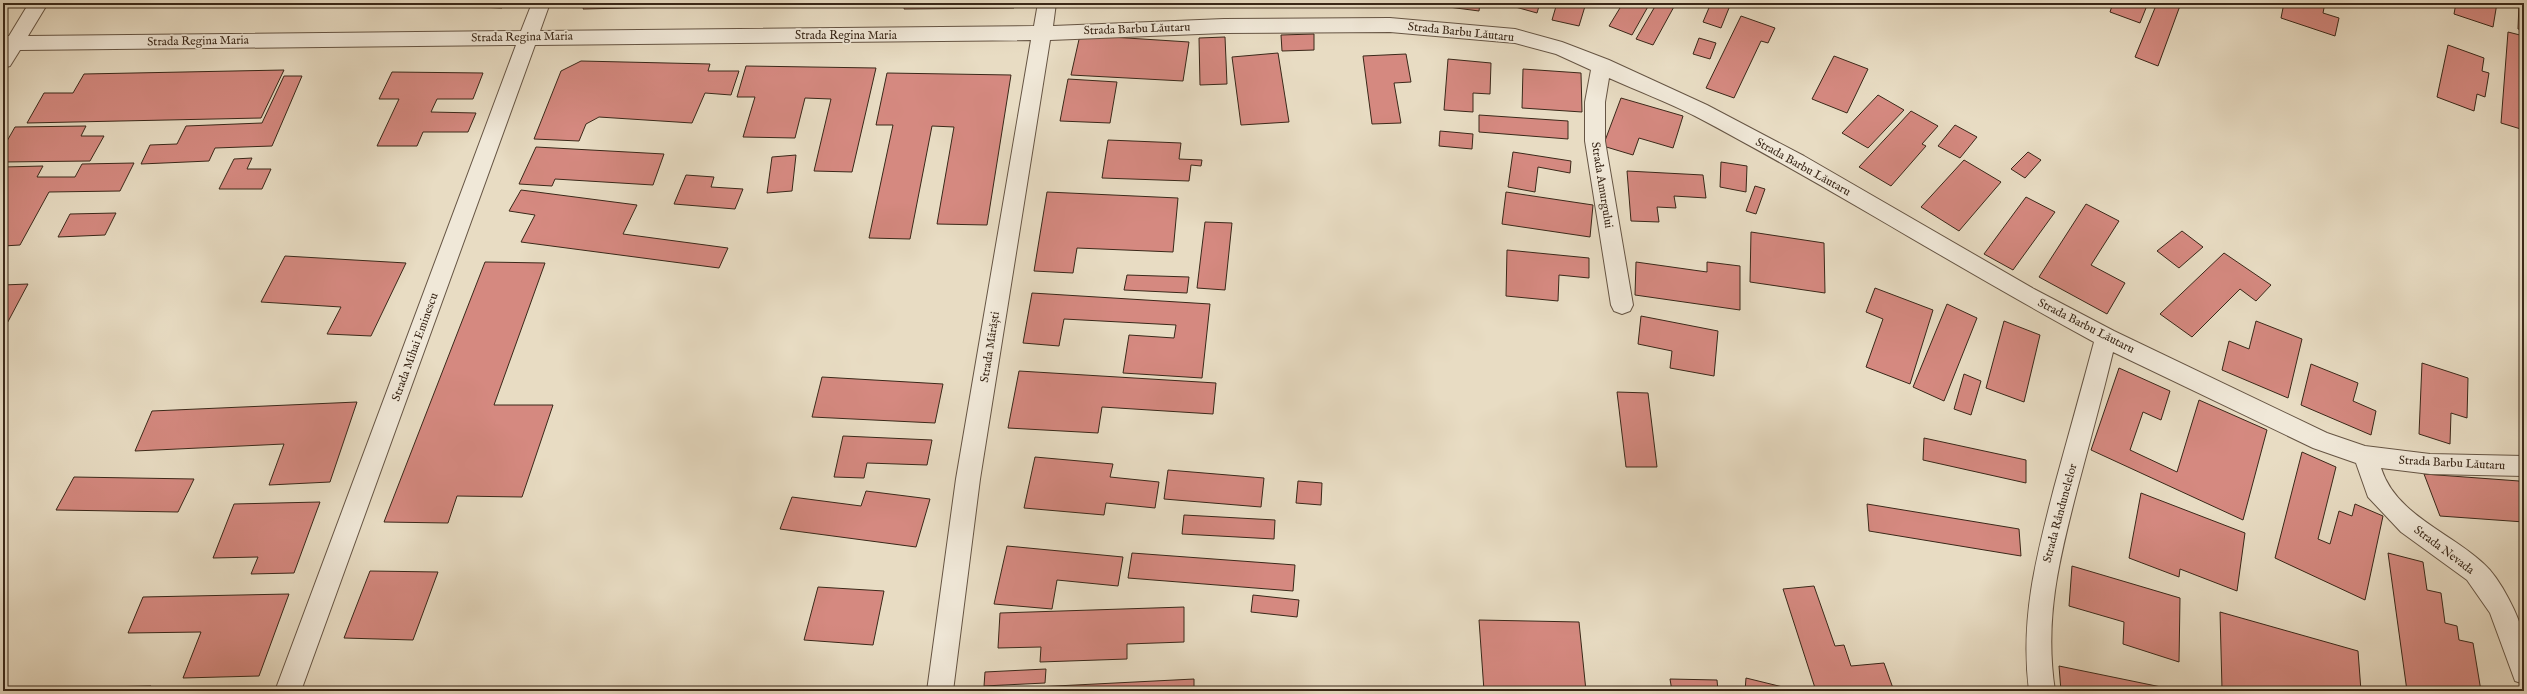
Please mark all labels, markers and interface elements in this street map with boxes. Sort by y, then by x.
street label: Strada Barbu Lăutaru [1407,19,1515,45]
street label: Strada Barbu Lăutaru [1083,20,1191,38]
street label: Strada Regina Maria [795,28,898,43]
street label: Strada Regina Maria [471,29,574,45]
street label: Strada Regina Maria [147,33,250,49]
street label: Strada Barbu Lăutaru [1753,135,1853,199]
street label: Strada Amurgului [1588,141,1616,229]
street label: Strada Mihai Eminescu [388,291,442,403]
street label: Strada Barbu Lăutaru [2035,295,2137,357]
street label: Strada Mărăști [977,310,1003,384]
street label: Strada Barbu Lăutaru [2398,453,2506,473]
street label: Strada Rândunelelor [2040,461,2081,564]
street label: Strada Nevada [2411,522,2478,578]

